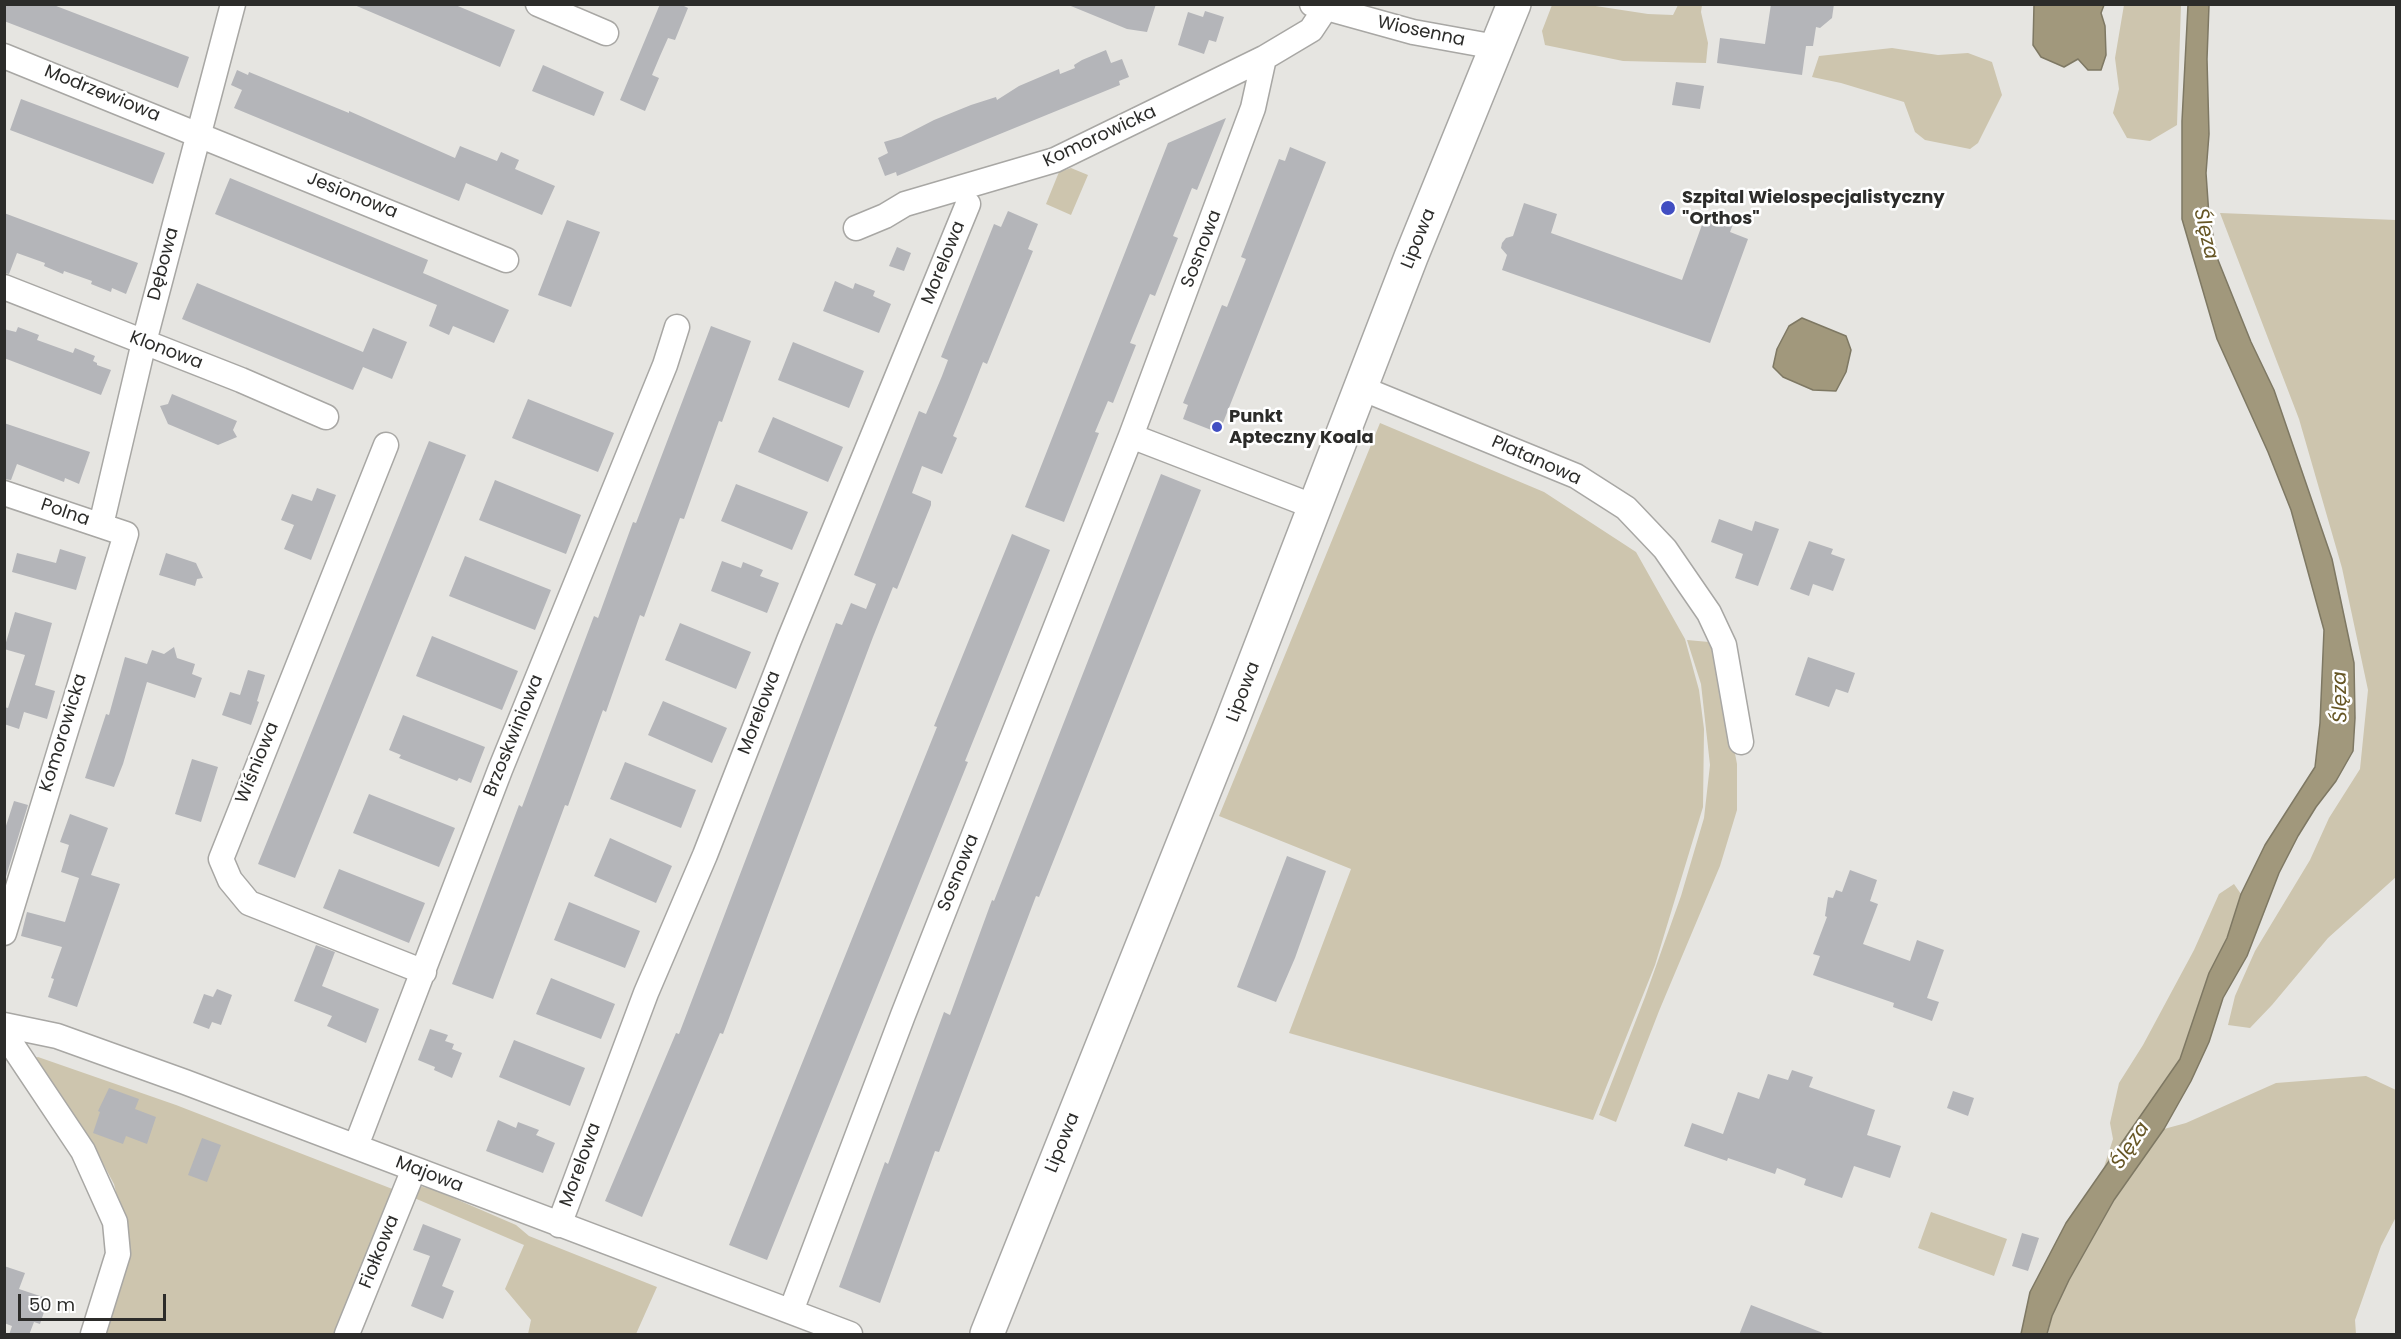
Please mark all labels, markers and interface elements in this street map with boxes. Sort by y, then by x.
street label: Wiosenna [1375,12,1467,52]
street label: Modrzewiowa [41,61,163,127]
street label: Komorowicka [1040,101,1160,173]
street label: Jesionowa [303,168,401,224]
place label: Szpital Wielospecjalistyczny "Orthos" [1682,187,1945,230]
marker: Szpital Wielospecjalistyczny "Orthos" [1659,199,1677,217]
street label: Lipowa [1397,206,1441,272]
water label: Ślęza [2188,206,2222,262]
street label: Sosnowa [1177,207,1227,291]
street label: Morelowa [918,218,970,308]
street label: Dębowa [144,225,184,303]
street label: Klonowa [126,327,206,375]
place label: Punkt Apteczny Koala [1229,406,1374,448]
marker: Punkt Apteczny Koala [1210,420,1224,434]
street label: Platanowa [1488,432,1584,490]
street label: Polna [38,495,92,531]
street label: Lipowa [1223,659,1265,725]
street label: Morelowa [734,668,786,758]
street label: Komorowicka [36,671,92,795]
water label: Ślęza [2329,671,2353,723]
street label: Brzoskwiniowa [480,672,548,800]
street label: Wiśniowa [232,719,284,807]
street label: Sosnowa [934,831,984,915]
street label: Lipowa [1041,1110,1085,1176]
water label: Ślęza [2107,1118,2155,1174]
street label: Morelowa [556,1120,606,1210]
street label: Majowa [392,1152,466,1198]
street label: Fiołkowa [356,1212,404,1292]
scale bar [21,1282,170,1320]
text: 50 m [29,1292,75,1317]

